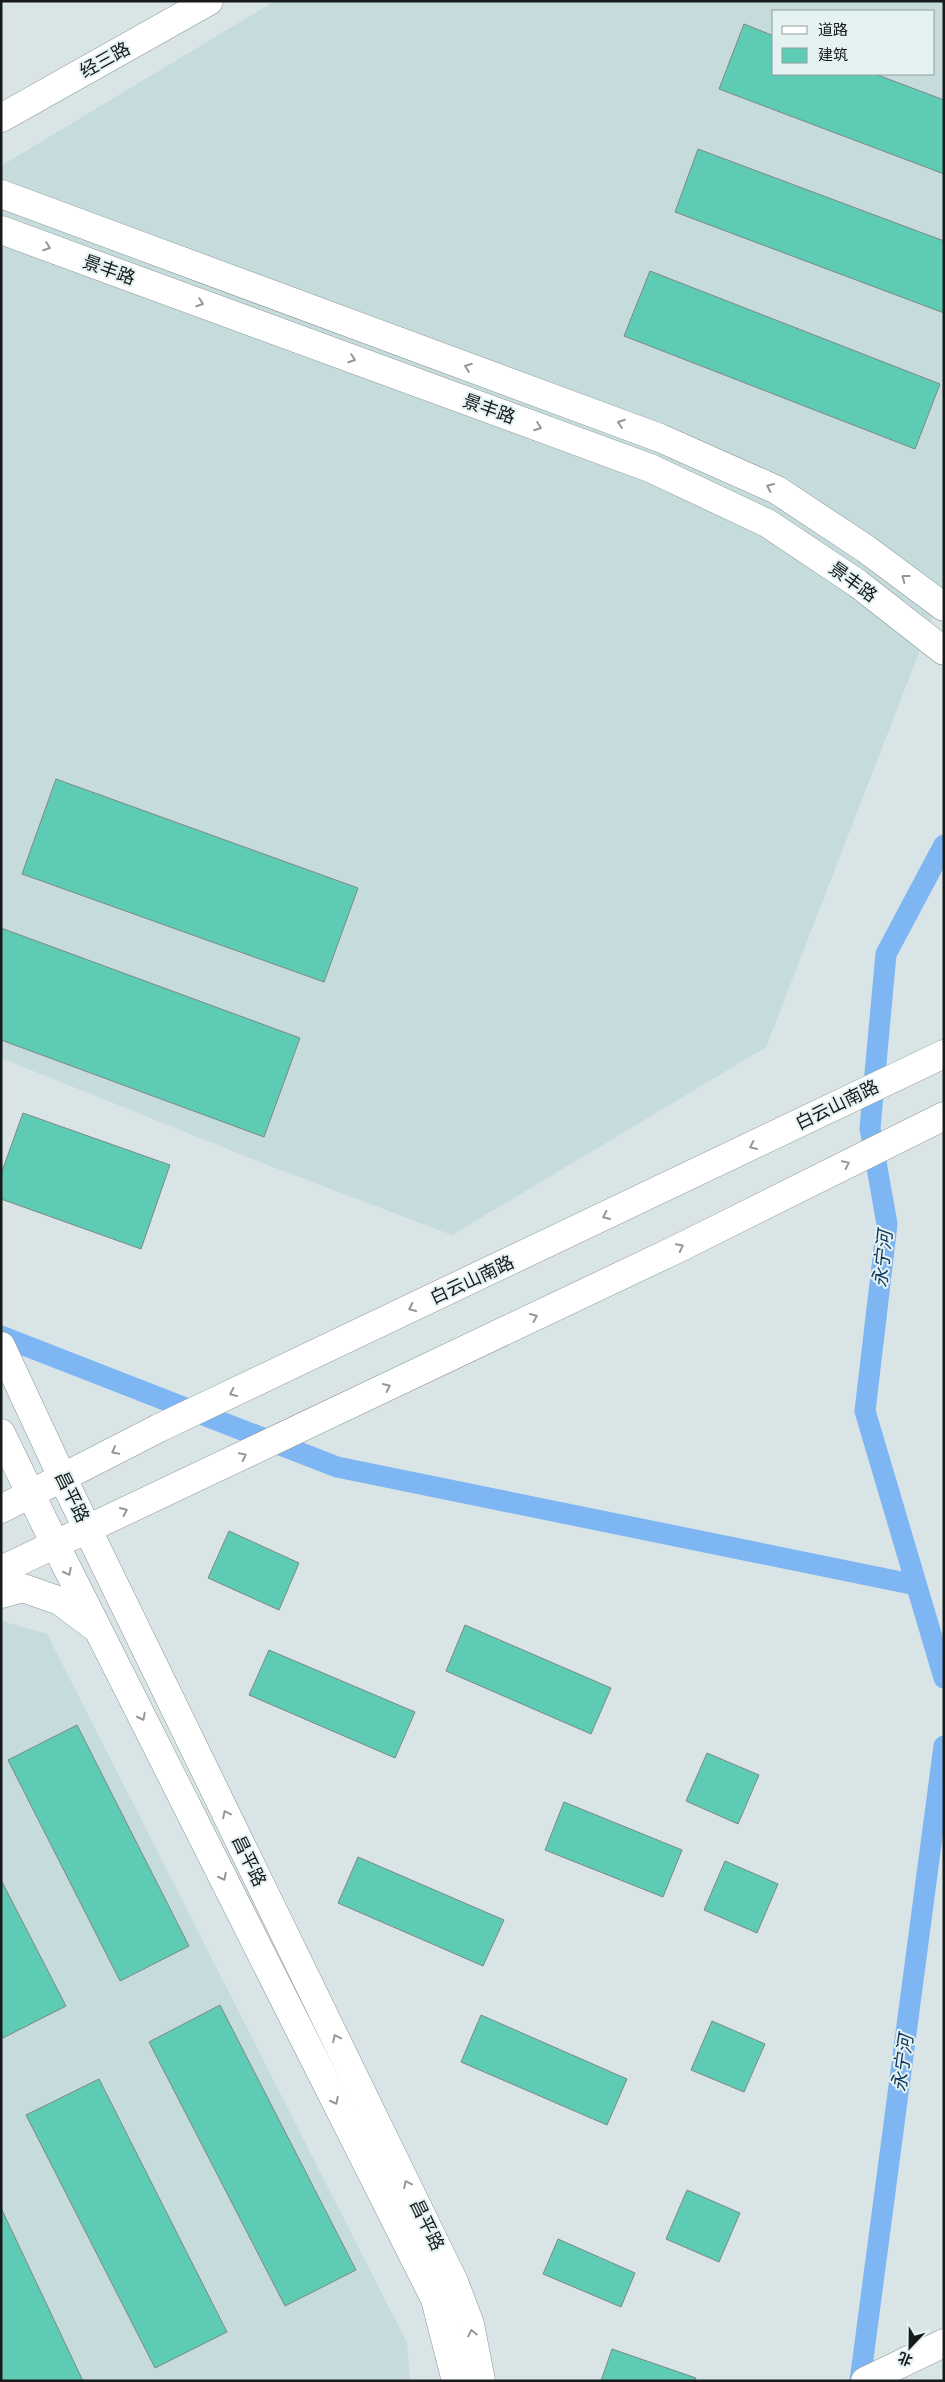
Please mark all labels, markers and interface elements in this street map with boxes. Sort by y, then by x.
legend [772,10,935,75]
text: 道路 [818,19,848,39]
street label: 经三路 [75,36,134,83]
text: 建筑 [818,44,848,64]
one-way arrow [42,241,51,251]
street label: 景丰路 [80,249,139,290]
one-way arrow [195,297,203,307]
one-way arrow [347,353,356,363]
one-way arrow [464,363,473,373]
street label: 景丰路 [460,388,519,429]
one-way arrow [617,419,625,429]
one-way arrow [533,421,541,431]
one-way arrow [766,482,775,493]
street label: 景丰路 [825,556,882,607]
one-way arrow [902,575,911,583]
street label: 白云山南路 [791,1074,882,1135]
one-way arrow [749,1140,758,1150]
one-way arrow [841,1160,850,1170]
one-way arrow [602,1210,611,1220]
water label: 永宁河 [866,1225,898,1289]
one-way arrow [675,1243,684,1253]
street label: 白云山南路 [426,1249,517,1309]
one-way arrow [408,1302,417,1312]
one-way arrow [528,1313,537,1323]
one-way arrow [382,1383,391,1393]
one-way arrow [229,1387,238,1397]
one-way arrow [112,1445,121,1455]
one-way arrow [237,1452,246,1462]
street label: 昌平路 [50,1467,96,1526]
one-way arrow [119,1508,128,1518]
one-way arrow [62,1566,72,1575]
one-way arrow [136,1711,146,1720]
one-way arrow [222,1810,232,1819]
street label: 昌平路 [227,1831,273,1890]
one-way arrow [217,1872,227,1881]
water label: 永宁河 [885,2029,919,2093]
one-way arrow [332,2034,342,2043]
one-way arrow [329,2096,339,2105]
one-way arrow [403,2181,413,2190]
street label: 昌平路 [405,2195,451,2254]
north arrow [885,2322,935,2372]
one-way arrow [467,2328,478,2337]
text: 北 [895,2348,915,2371]

